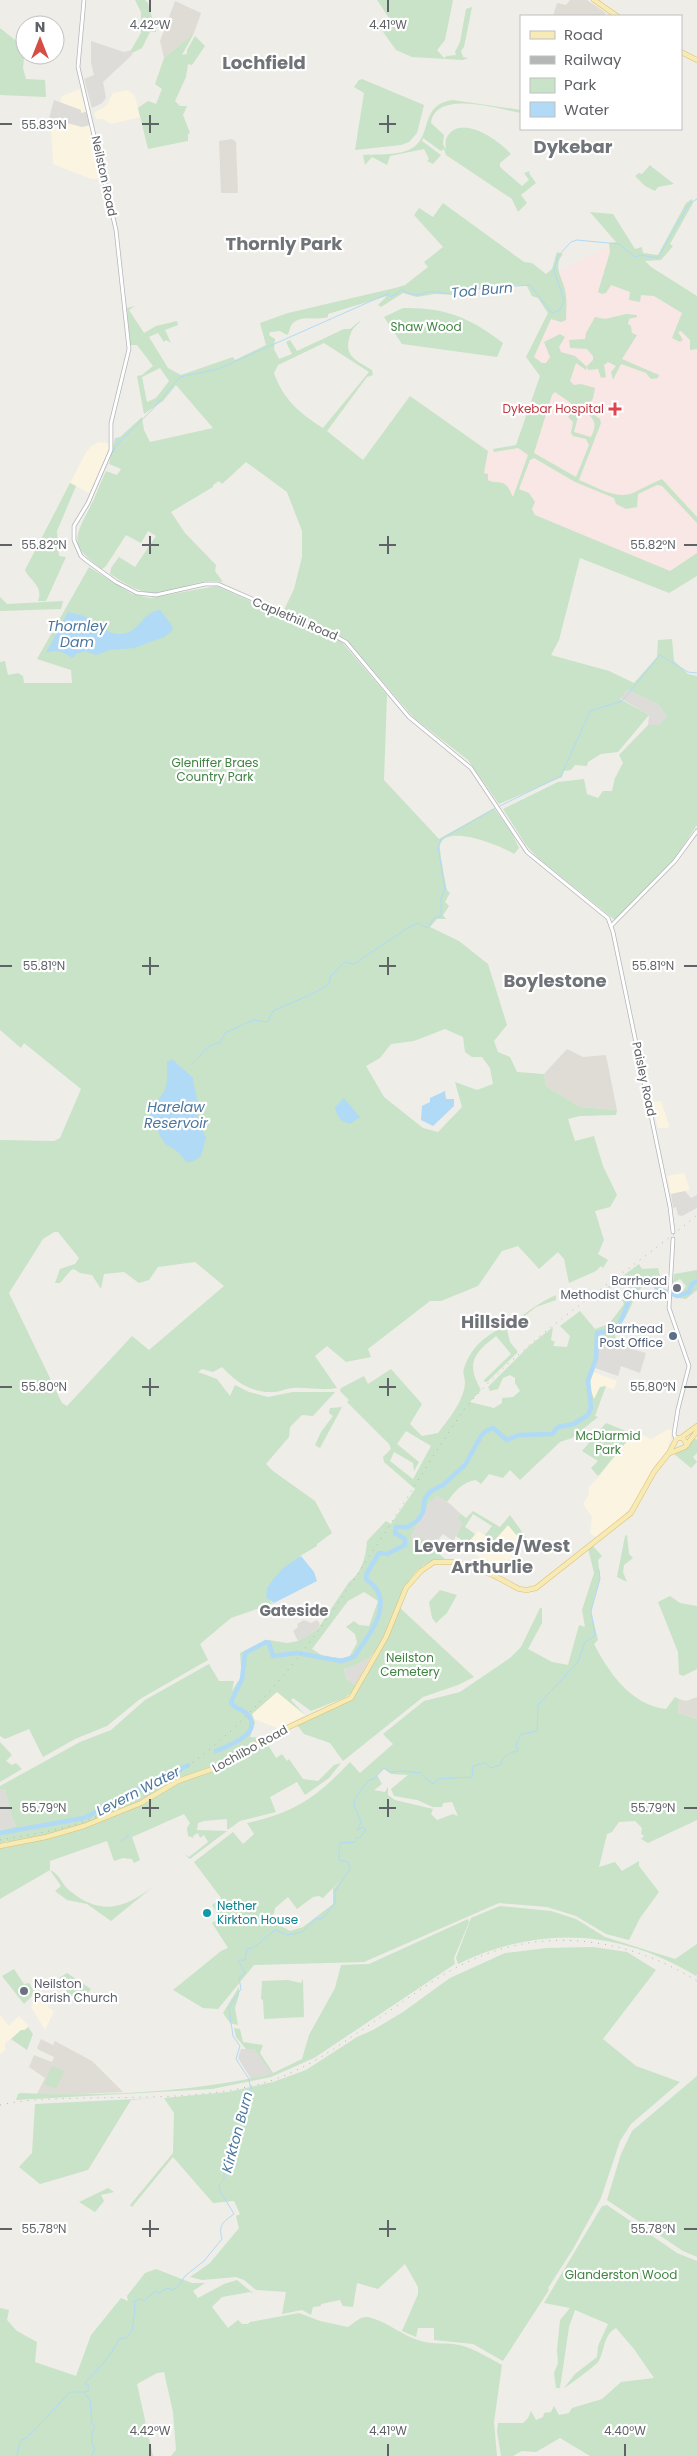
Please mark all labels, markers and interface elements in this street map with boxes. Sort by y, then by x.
north arrow [15,15,65,65]
legend [520,15,682,130]
text: 4.42°W [129,16,171,33]
text: 4.41°W [369,16,407,33]
text: N [35,17,45,37]
text: Road [564,24,603,45]
text: Railway [564,49,622,70]
district label: Lochfield [222,50,306,75]
text: Park [564,74,596,95]
text: Water [564,99,610,120]
text: 55.83°N [21,116,67,133]
street label: Neilston Road [88,134,121,218]
district label: Dykebar [534,134,613,159]
district label: Thornly Park [226,231,343,256]
water label: Tod Burn [450,277,514,303]
park label: Shaw Wood [390,318,462,335]
place label: Dykebar Hospital [502,400,604,417]
marker: Dykebar Hospital [608,402,622,416]
text: 55.82°N [21,536,67,553]
text: 55.82°N [630,536,676,553]
street label: Caplethill Road [250,593,340,644]
water label: Thornley Dam [47,616,108,652]
park label: Gleniffer Braes Country Park [171,754,259,785]
text: 55.81°N [23,957,65,974]
text: 55.81°N [632,957,674,974]
district label: Boylestone [503,968,607,993]
street label: Paisley Road [628,1040,661,1118]
water label: Harelaw Reservoir [144,1097,209,1133]
place label: Barrhead Methodist Church [561,1272,667,1303]
marker: Barrhead Methodist Church [671,1282,683,1294]
district label: Hillside [461,1309,529,1334]
place label: Barrhead Post Office [600,1320,663,1351]
marker: Barrhead Post Office [667,1330,679,1342]
text: 55.80°N [21,1378,67,1395]
text: 55.80°N [630,1378,676,1395]
park label: McDiarmid Park [575,1427,641,1458]
district label: Levernside/West Arthurlie [414,1533,570,1579]
district label: Gateside [259,1600,329,1621]
park label: Neilston Cemetery [380,1649,440,1680]
street label: Lochlibo Road [209,1721,291,1776]
water label: Levern Water [93,1761,184,1821]
text: 55.79°N [21,1799,67,1816]
text: 55.79°N [630,1799,676,1816]
place label: Nether Kirkton House [217,1897,298,1928]
marker: Nether Kirkton House [201,1907,213,1919]
place label: Neilston Parish Church [34,1975,118,2006]
marker: Neilston Parish Church [18,1985,30,1997]
water label: Kirkton Burn [217,2089,257,2175]
text: 55.78°N [21,2220,67,2237]
text: 55.78°N [630,2220,676,2237]
park label: Glanderston Wood [565,2266,677,2283]
text: 4.42°W [129,2422,171,2439]
text: 4.41°W [369,2422,407,2439]
text: 4.40°W [604,2422,646,2439]

